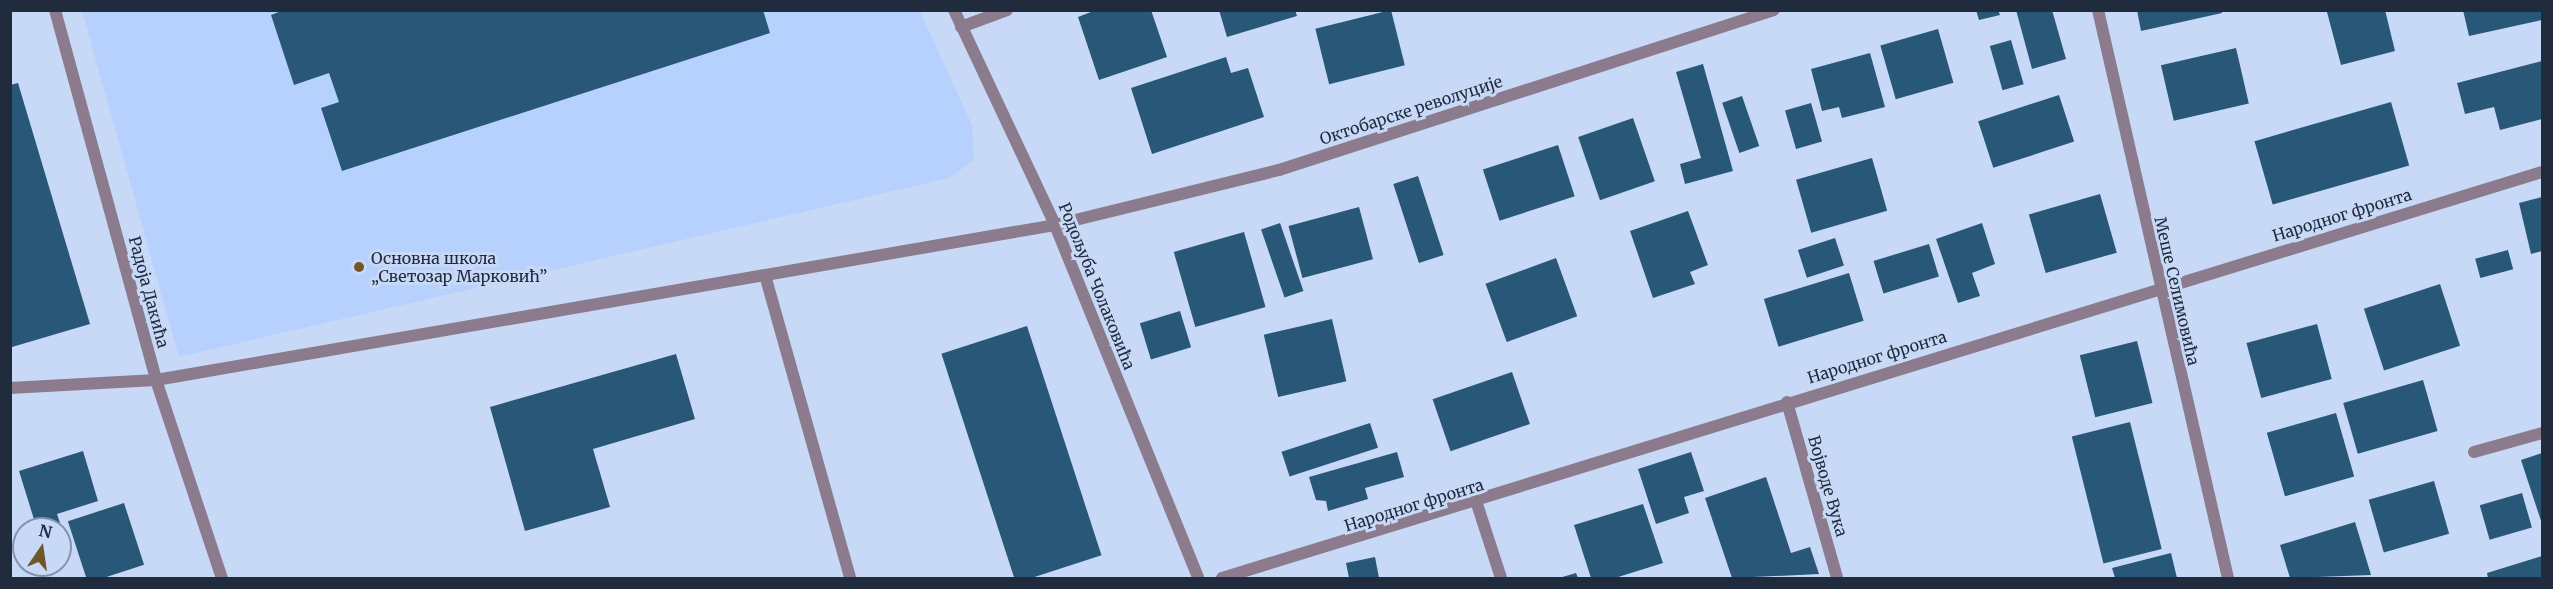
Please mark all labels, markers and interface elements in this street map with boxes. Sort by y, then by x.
street label: Октобарске револуције [1317,71,1505,149]
street label: Народног фронта [2270,185,2414,245]
street label: Родољуба Чолаковића [1055,200,1139,372]
street label: Меше Селимовића [2151,215,2203,367]
street label: Радоја Дакића [125,234,173,350]
place label: Основна школа „Светозар Марковић” [371,248,547,286]
marker: Основна школа „Светозар Марковић” [352,260,366,274]
street label: Народног фронта [1805,327,1949,387]
street label: Војводе Вука [1804,433,1852,539]
street label: Народног фронта [1342,475,1486,535]
north arrow [12,517,72,577]
text: N [37,520,54,543]

